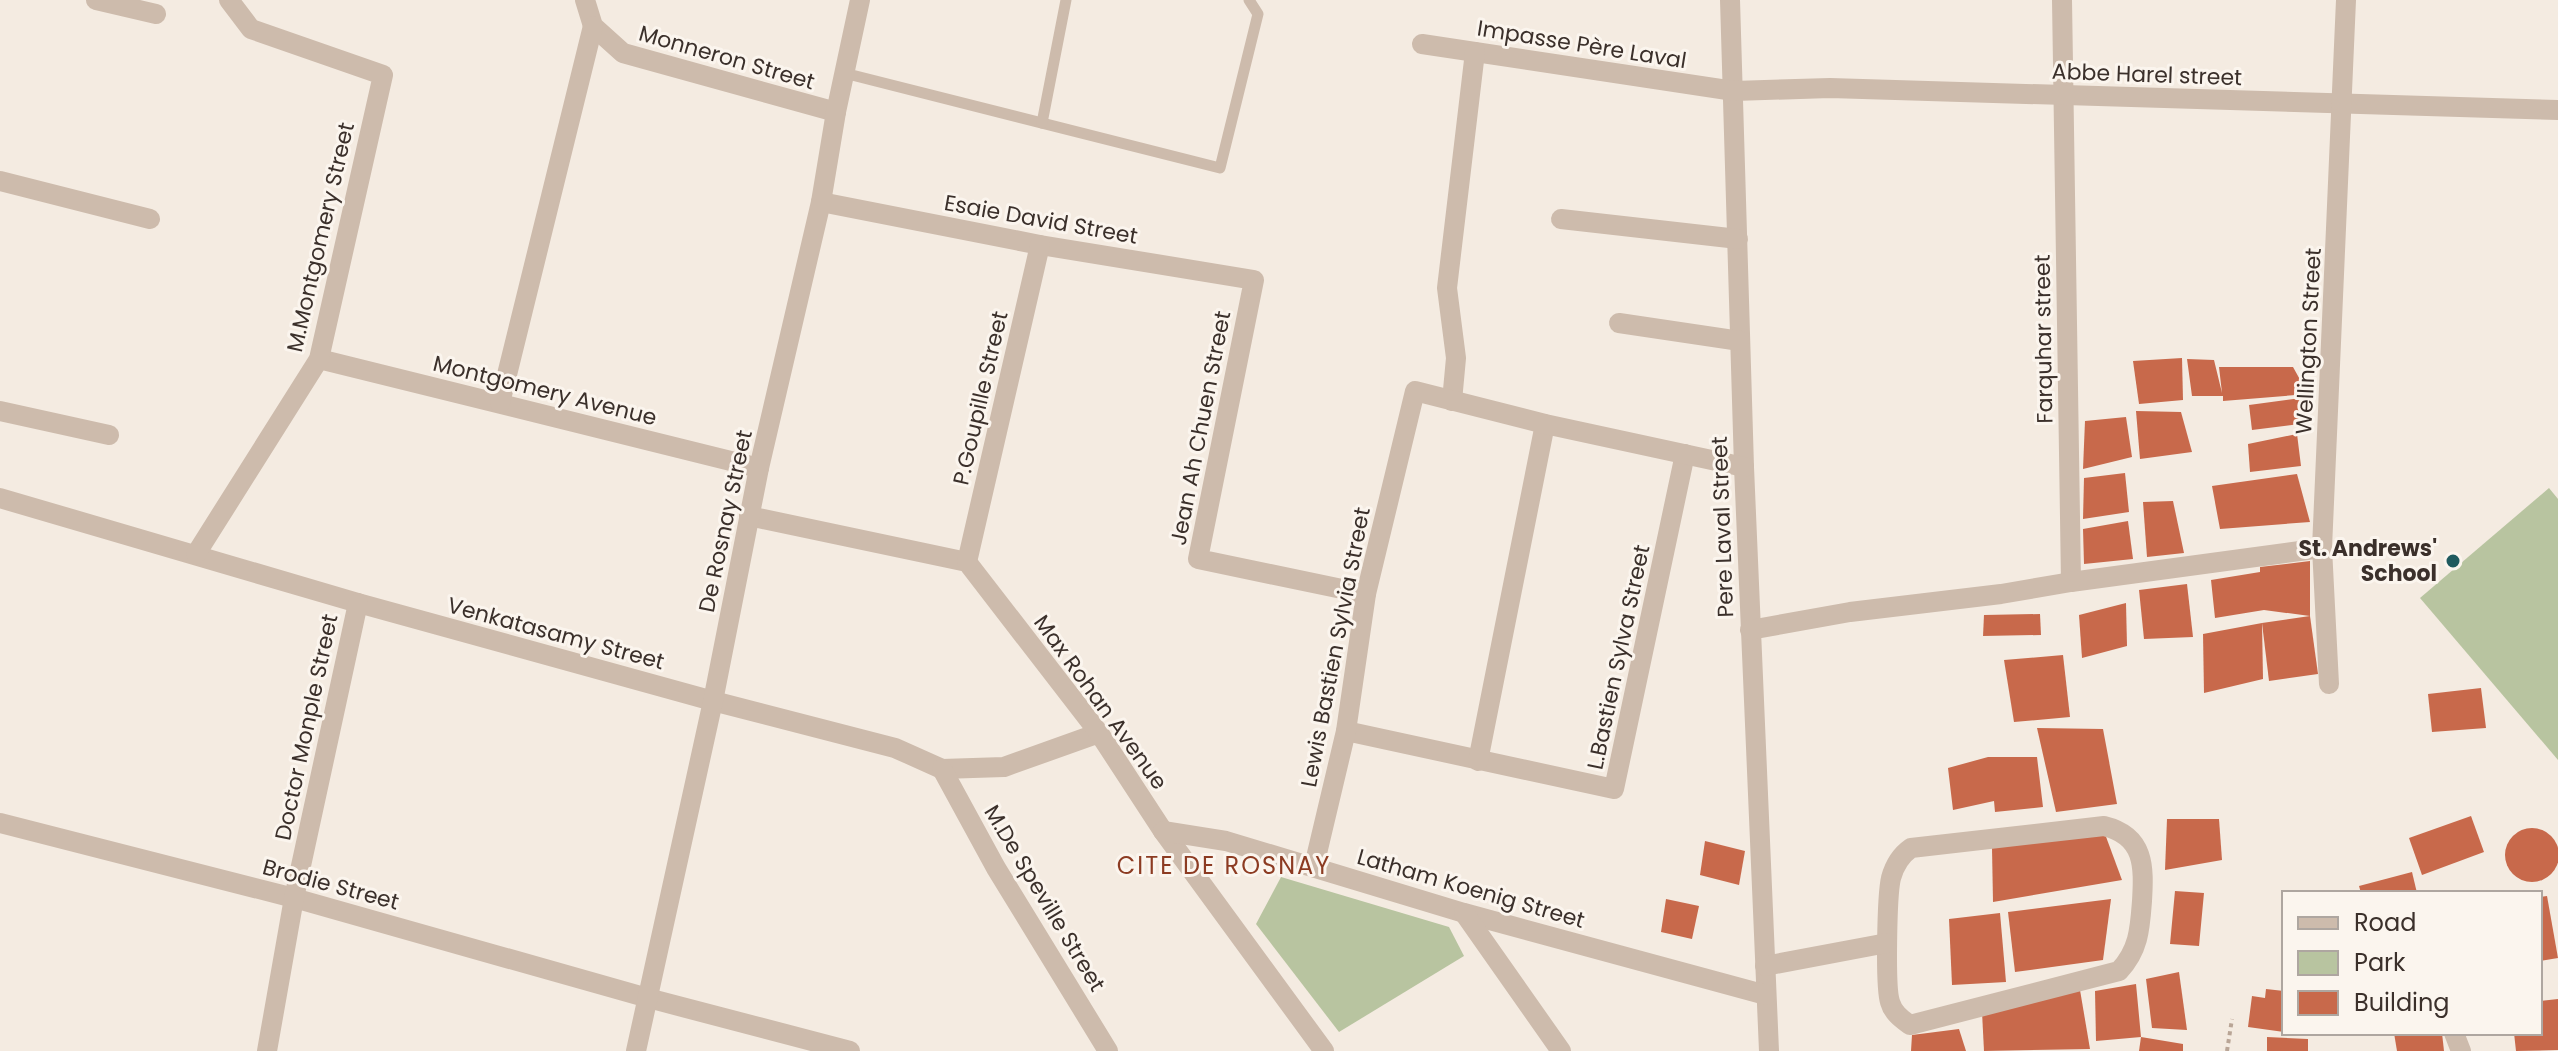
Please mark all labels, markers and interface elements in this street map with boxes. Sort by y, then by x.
street label: Impasse Père Laval [1475,13,1689,76]
street label: Monneron Street [635,18,818,97]
street label: Abbe Harel street [2051,56,2243,93]
street label: M.Montgomery Street [279,119,362,355]
street label: Esaie David Street [942,187,1140,252]
street label: Wellington Street [2288,247,2329,435]
street label: Farquhar street [2027,254,2060,424]
street label: P.Goupille Street [945,308,1016,488]
street label: Jean Ah Chuen Street [1163,308,1238,548]
street label: Montgomery Avenue [430,348,660,433]
street label: De Rosnay Street [691,427,760,615]
street label: Pere Laval Street [1704,436,1741,618]
street label: Lewis Bastien Sylvia Street [1293,505,1378,790]
place label: St. Andrews' School [2299,533,2437,589]
street label: L.Bastien Sylva Street [1580,542,1657,772]
marker: St. Andrews' School [2444,552,2462,570]
street label: Venkatasamy Street [444,590,668,677]
street label: Max Rohan Avenue [1027,609,1175,796]
street label: Doctor Monple Street [267,611,346,843]
street label: M.De Speville Street [977,799,1113,997]
street label: Latham Koenig Street [1353,841,1588,936]
district label: CITE DE ROSNAY [1117,849,1331,882]
street label: Brodie Street [259,851,402,918]
legend [2282,891,2542,1035]
text: Road [2354,906,2416,939]
text: Park [2354,946,2406,979]
text: Building [2354,986,2450,1019]

